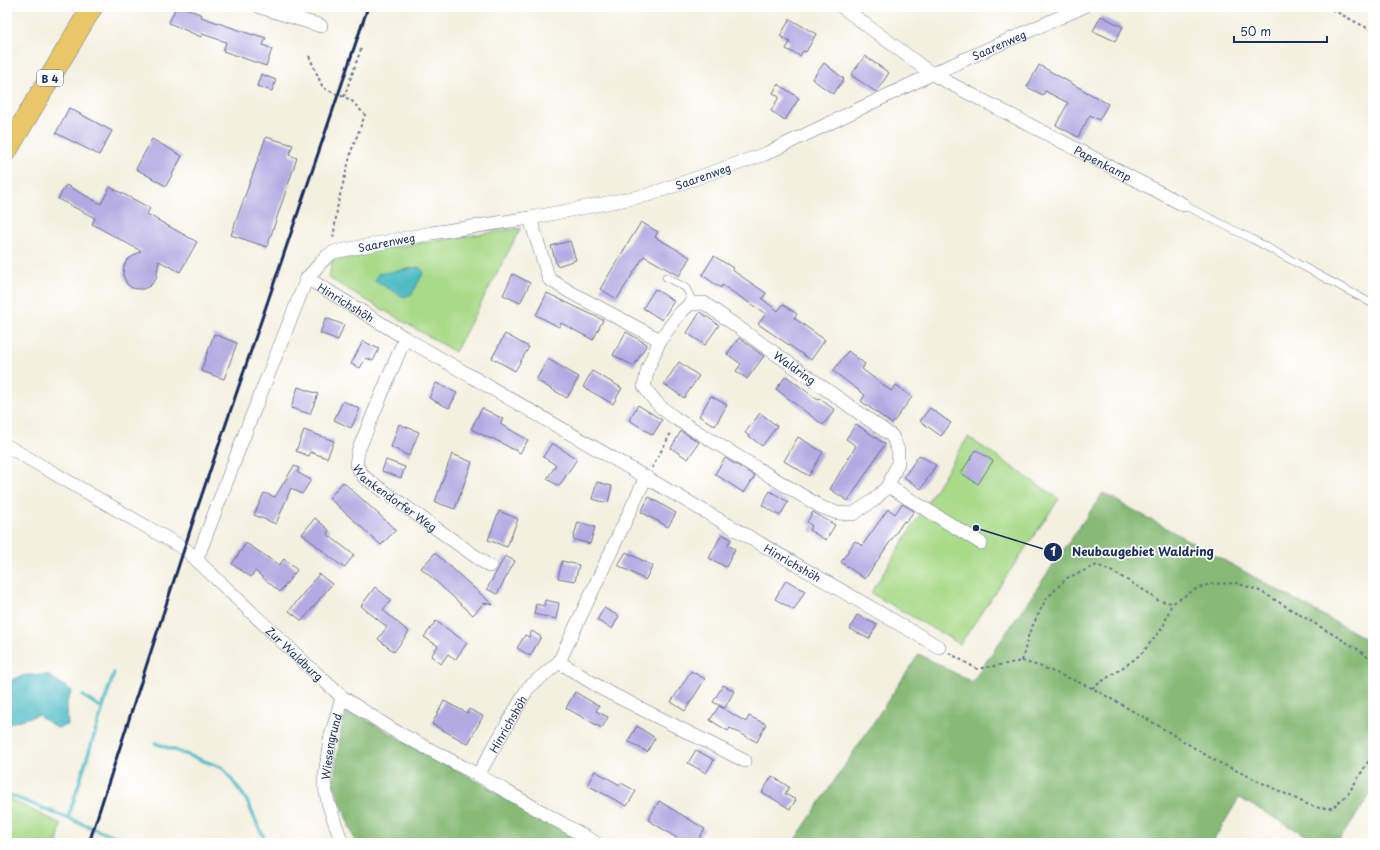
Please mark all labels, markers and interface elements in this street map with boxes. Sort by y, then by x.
scale bar [1234,18,1327,44]
text: 50 m [1240,22,1271,40]
street label: Saarenweg [969,25,1029,64]
road number: B 4 [37,70,63,86]
street label: Papenkamp [1071,141,1135,185]
street label: Saarenweg [673,158,733,193]
street label: Saarenweg [356,228,416,256]
street label: Hinrichshöh [315,278,378,326]
street label: Waldring [770,346,819,388]
street label: Wankendorfer Weg [349,461,441,535]
street label: Hinrichshöh [761,539,825,586]
callout: Neubaugebiet Waldring [1043,540,1222,564]
text: 1 [1050,542,1056,560]
text: Neubaugebiet Waldring [1072,542,1214,560]
street label: Zur Waldburg [262,622,327,684]
street label: Hinrichshöh [484,692,531,756]
street label: Wiesengrund [316,711,345,781]

